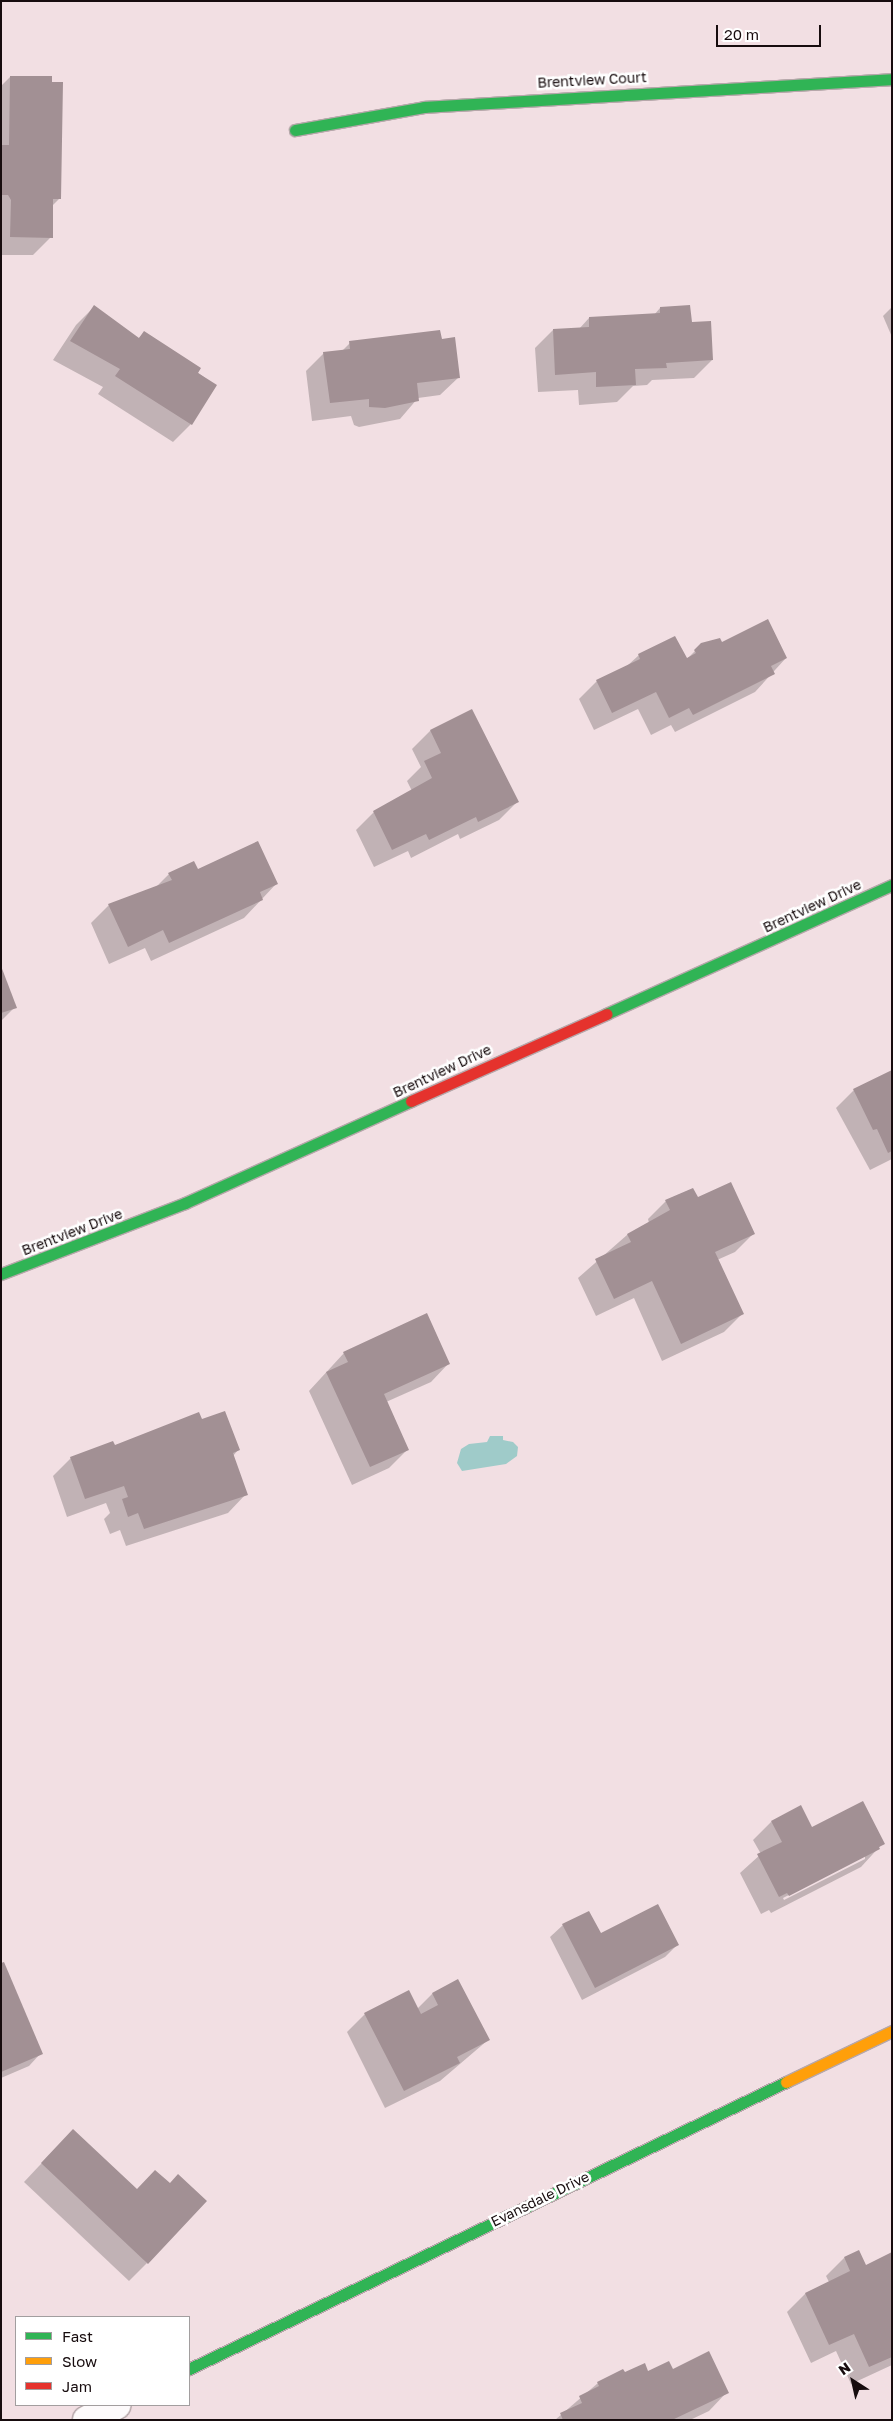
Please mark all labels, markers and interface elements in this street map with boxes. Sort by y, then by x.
scale bar [718,15,823,47]
text: 20 m [724,25,759,43]
street label: Brentview Court [537,69,647,91]
street label: Brentview Drive [760,876,864,936]
street label: Brentview Drive [390,1041,494,1101]
street label: Brentview Drive [19,1205,125,1259]
street label: Evansdale Drive [488,2168,592,2230]
legend [15,2316,190,2406]
text: Fast [62,2327,93,2345]
text: Slow [62,2352,97,2370]
north arrow [828,2356,878,2406]
text: N [835,2358,853,2378]
text: Jam [62,2377,92,2395]

